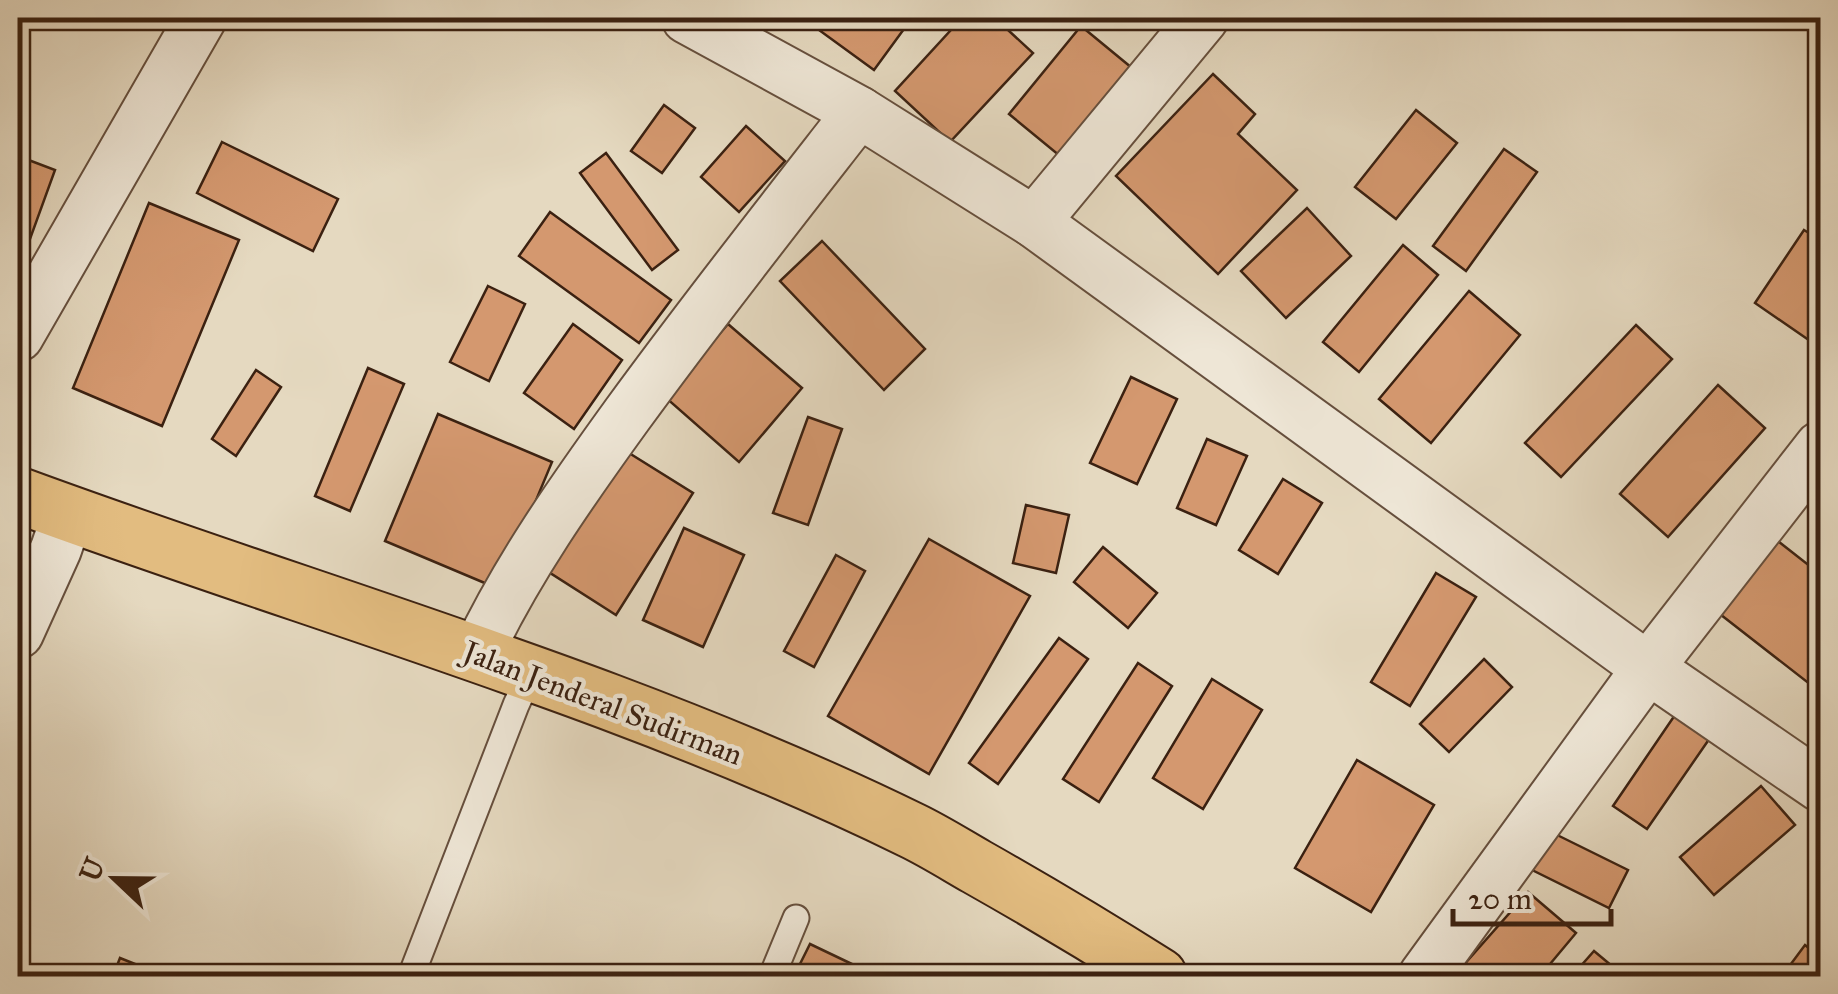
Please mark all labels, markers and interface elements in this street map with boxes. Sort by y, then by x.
street label: Jalan Jenderal Sudirman [456,632,748,773]
north arrow [65,829,165,929]
text: U [72,852,113,887]
scale bar [1453,864,1610,926]
text: 20 m [1468,881,1532,917]

